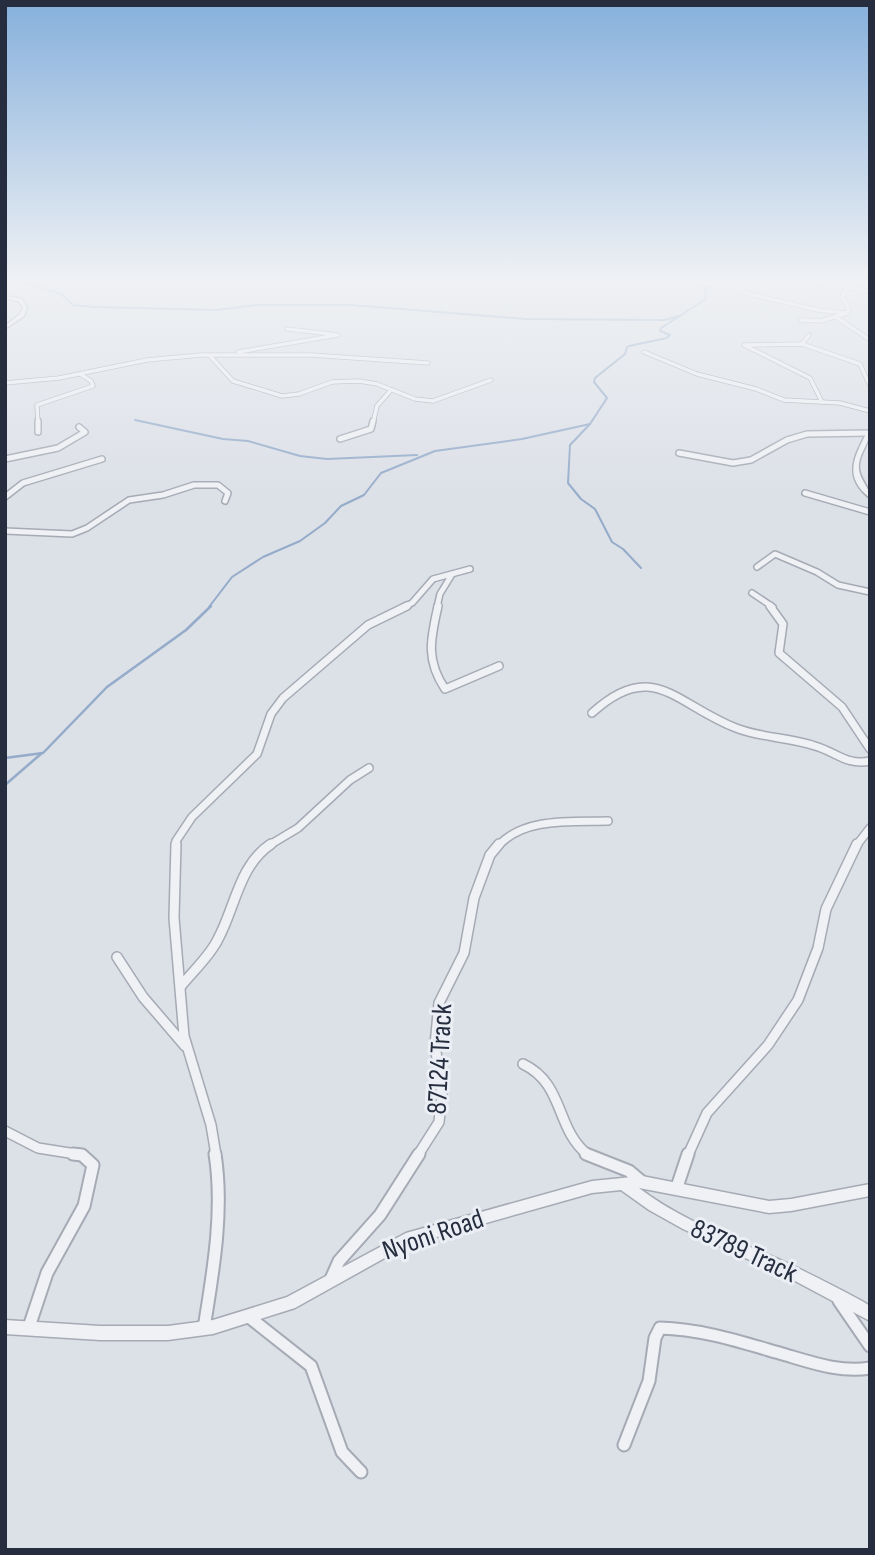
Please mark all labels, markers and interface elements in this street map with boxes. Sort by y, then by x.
street label: 87124 Track [421,1003,459,1115]
street label: Nyoni Road [378,1202,488,1268]
street label: 83789 Track [685,1212,803,1290]

